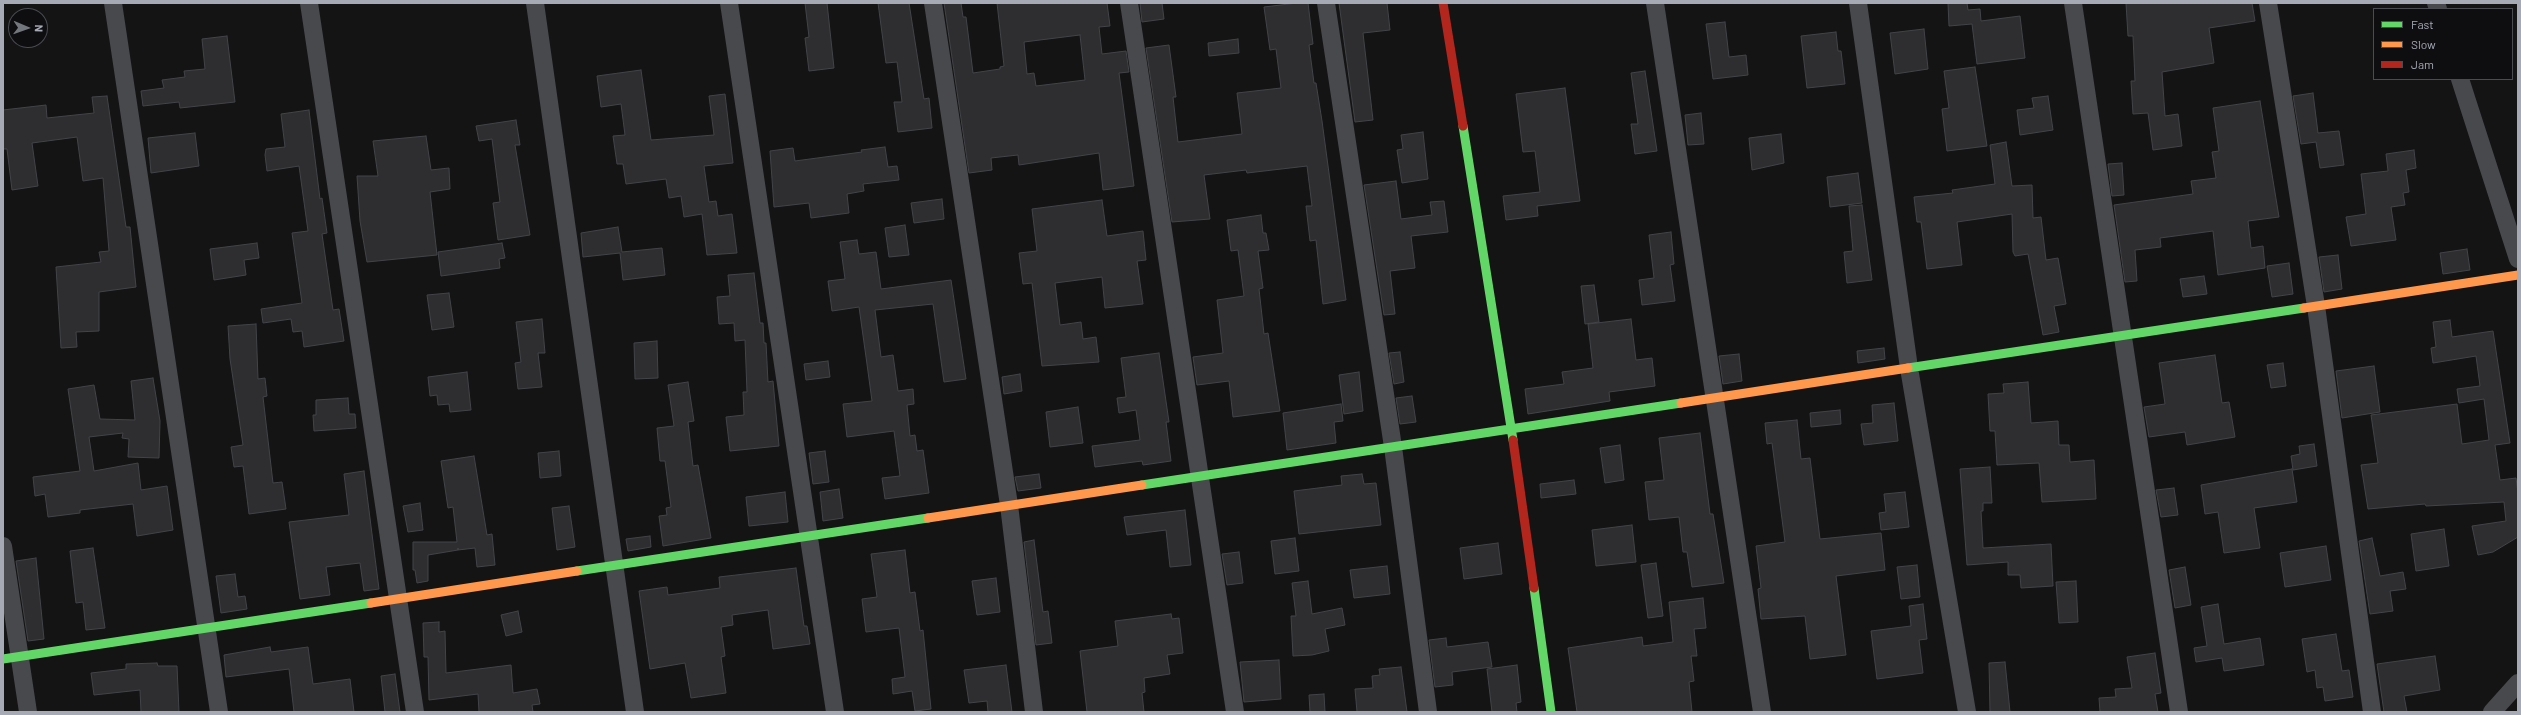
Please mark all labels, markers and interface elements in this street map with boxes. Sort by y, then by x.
north arrow [8,8,48,48]
legend [2373,8,2513,80]
text: Fast [2411,17,2434,31]
text: N [33,25,46,32]
text: Slow [2411,37,2436,51]
text: Jam [2411,57,2434,71]

